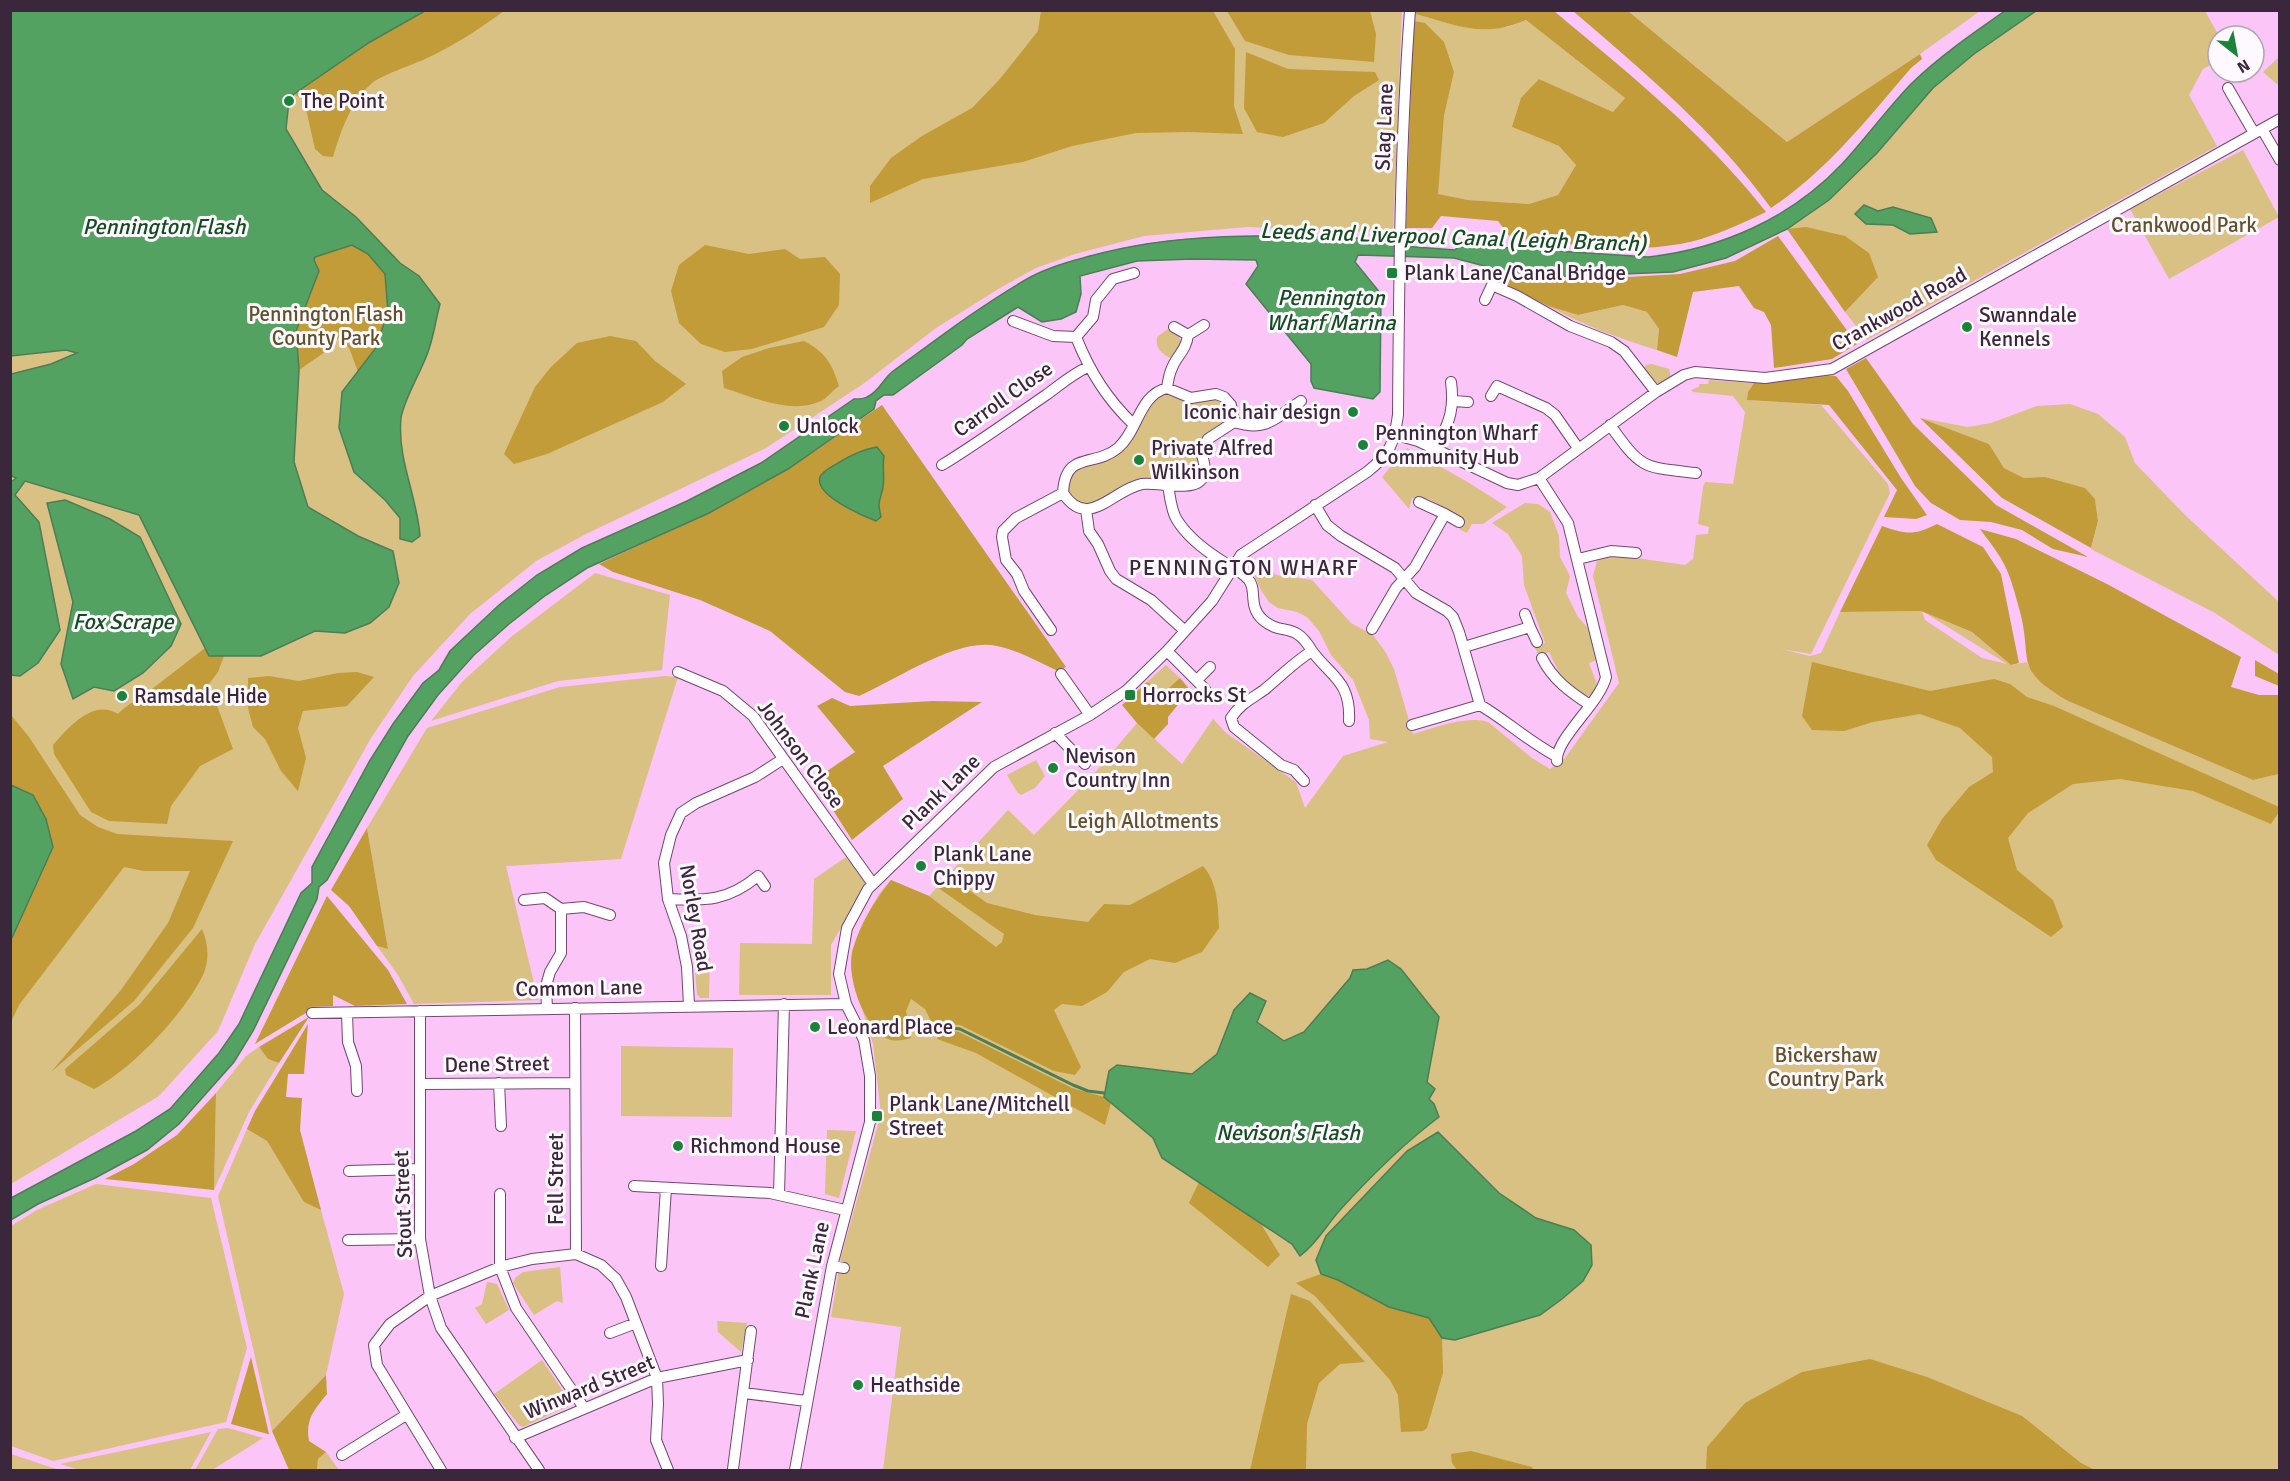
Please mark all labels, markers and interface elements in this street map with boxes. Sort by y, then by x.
north arrow [2206,24,2266,84]
text: N [2233,55,2253,77]
street label: Slag Lane [1369,83,1399,171]
place label: The Point [301,88,385,114]
marker: The Point [282,94,296,108]
park label: Crankwood Park [2111,212,2257,238]
water label: Pennington Flash [83,213,247,240]
water label: Leeds and Liverpool Canal (Leigh Branch) [1260,217,1647,257]
place label: Plank Lane/Canal Bridge [1404,260,1626,286]
street label: Crankwood Road [1827,261,1971,357]
marker: Plank Lane/Canal Bridge [1385,266,1399,280]
water label: Pennington Wharf Marina [1266,284,1396,336]
park label: Pennington Flash County Park [248,301,404,351]
place label: Swanndale Kennels [1979,302,2077,352]
marker: Swanndale Kennels [1960,320,1974,334]
street label: Carroll Close [948,355,1058,443]
place label: Iconic hair design [1183,399,1341,425]
marker: Iconic hair design [1346,405,1360,419]
place label: Unlock [796,413,859,439]
marker: Unlock [777,419,791,433]
place label: Pennington Wharf Community Hub [1375,420,1538,470]
place label: Private Alfred Wilkinson [1151,435,1273,485]
marker: Pennington Wharf Community Hub [1356,438,1370,452]
marker: Private Alfred Wilkinson [1132,453,1146,467]
district label: PENNINGTON WHARF [1129,554,1359,581]
water label: Fox Scrape [72,608,175,635]
place label: Horrocks St [1142,682,1246,708]
place label: Ramsdale Hide [134,683,267,709]
marker: Horrocks St [1123,688,1137,702]
marker: Ramsdale Hide [115,689,129,703]
street label: Johnson Close [752,695,850,813]
place label: Nevison Country Inn [1065,743,1171,793]
street label: Plank Lane [896,748,986,836]
marker: Nevison Country Inn [1046,761,1060,775]
park label: Leigh Allotments [1067,808,1219,834]
place label: Plank Lane Chippy [933,841,1032,891]
marker: Plank Lane Chippy [914,859,928,873]
street label: Norley Road [674,862,718,974]
street label: Common Lane [515,974,643,1002]
place label: Leonard Place [827,1014,953,1040]
marker: Leonard Place [808,1020,822,1034]
park label: Bickershaw Country Park [1768,1042,1885,1092]
street label: Dene Street [444,1050,550,1078]
place label: Plank Lane/Mitchell Street [889,1091,1070,1141]
marker: Plank Lane/Mitchell Street [870,1109,884,1123]
water label: Nevison's Flash [1216,1119,1361,1146]
street label: Fell Street [543,1133,569,1225]
place label: Richmond House [690,1133,841,1159]
marker: Richmond House [671,1139,685,1153]
street label: Stout Street [388,1150,418,1258]
street label: Plank Lane [789,1219,835,1321]
street label: Winward Street [520,1349,658,1425]
place label: Heathside [870,1372,960,1398]
marker: Heathside [851,1378,865,1392]

